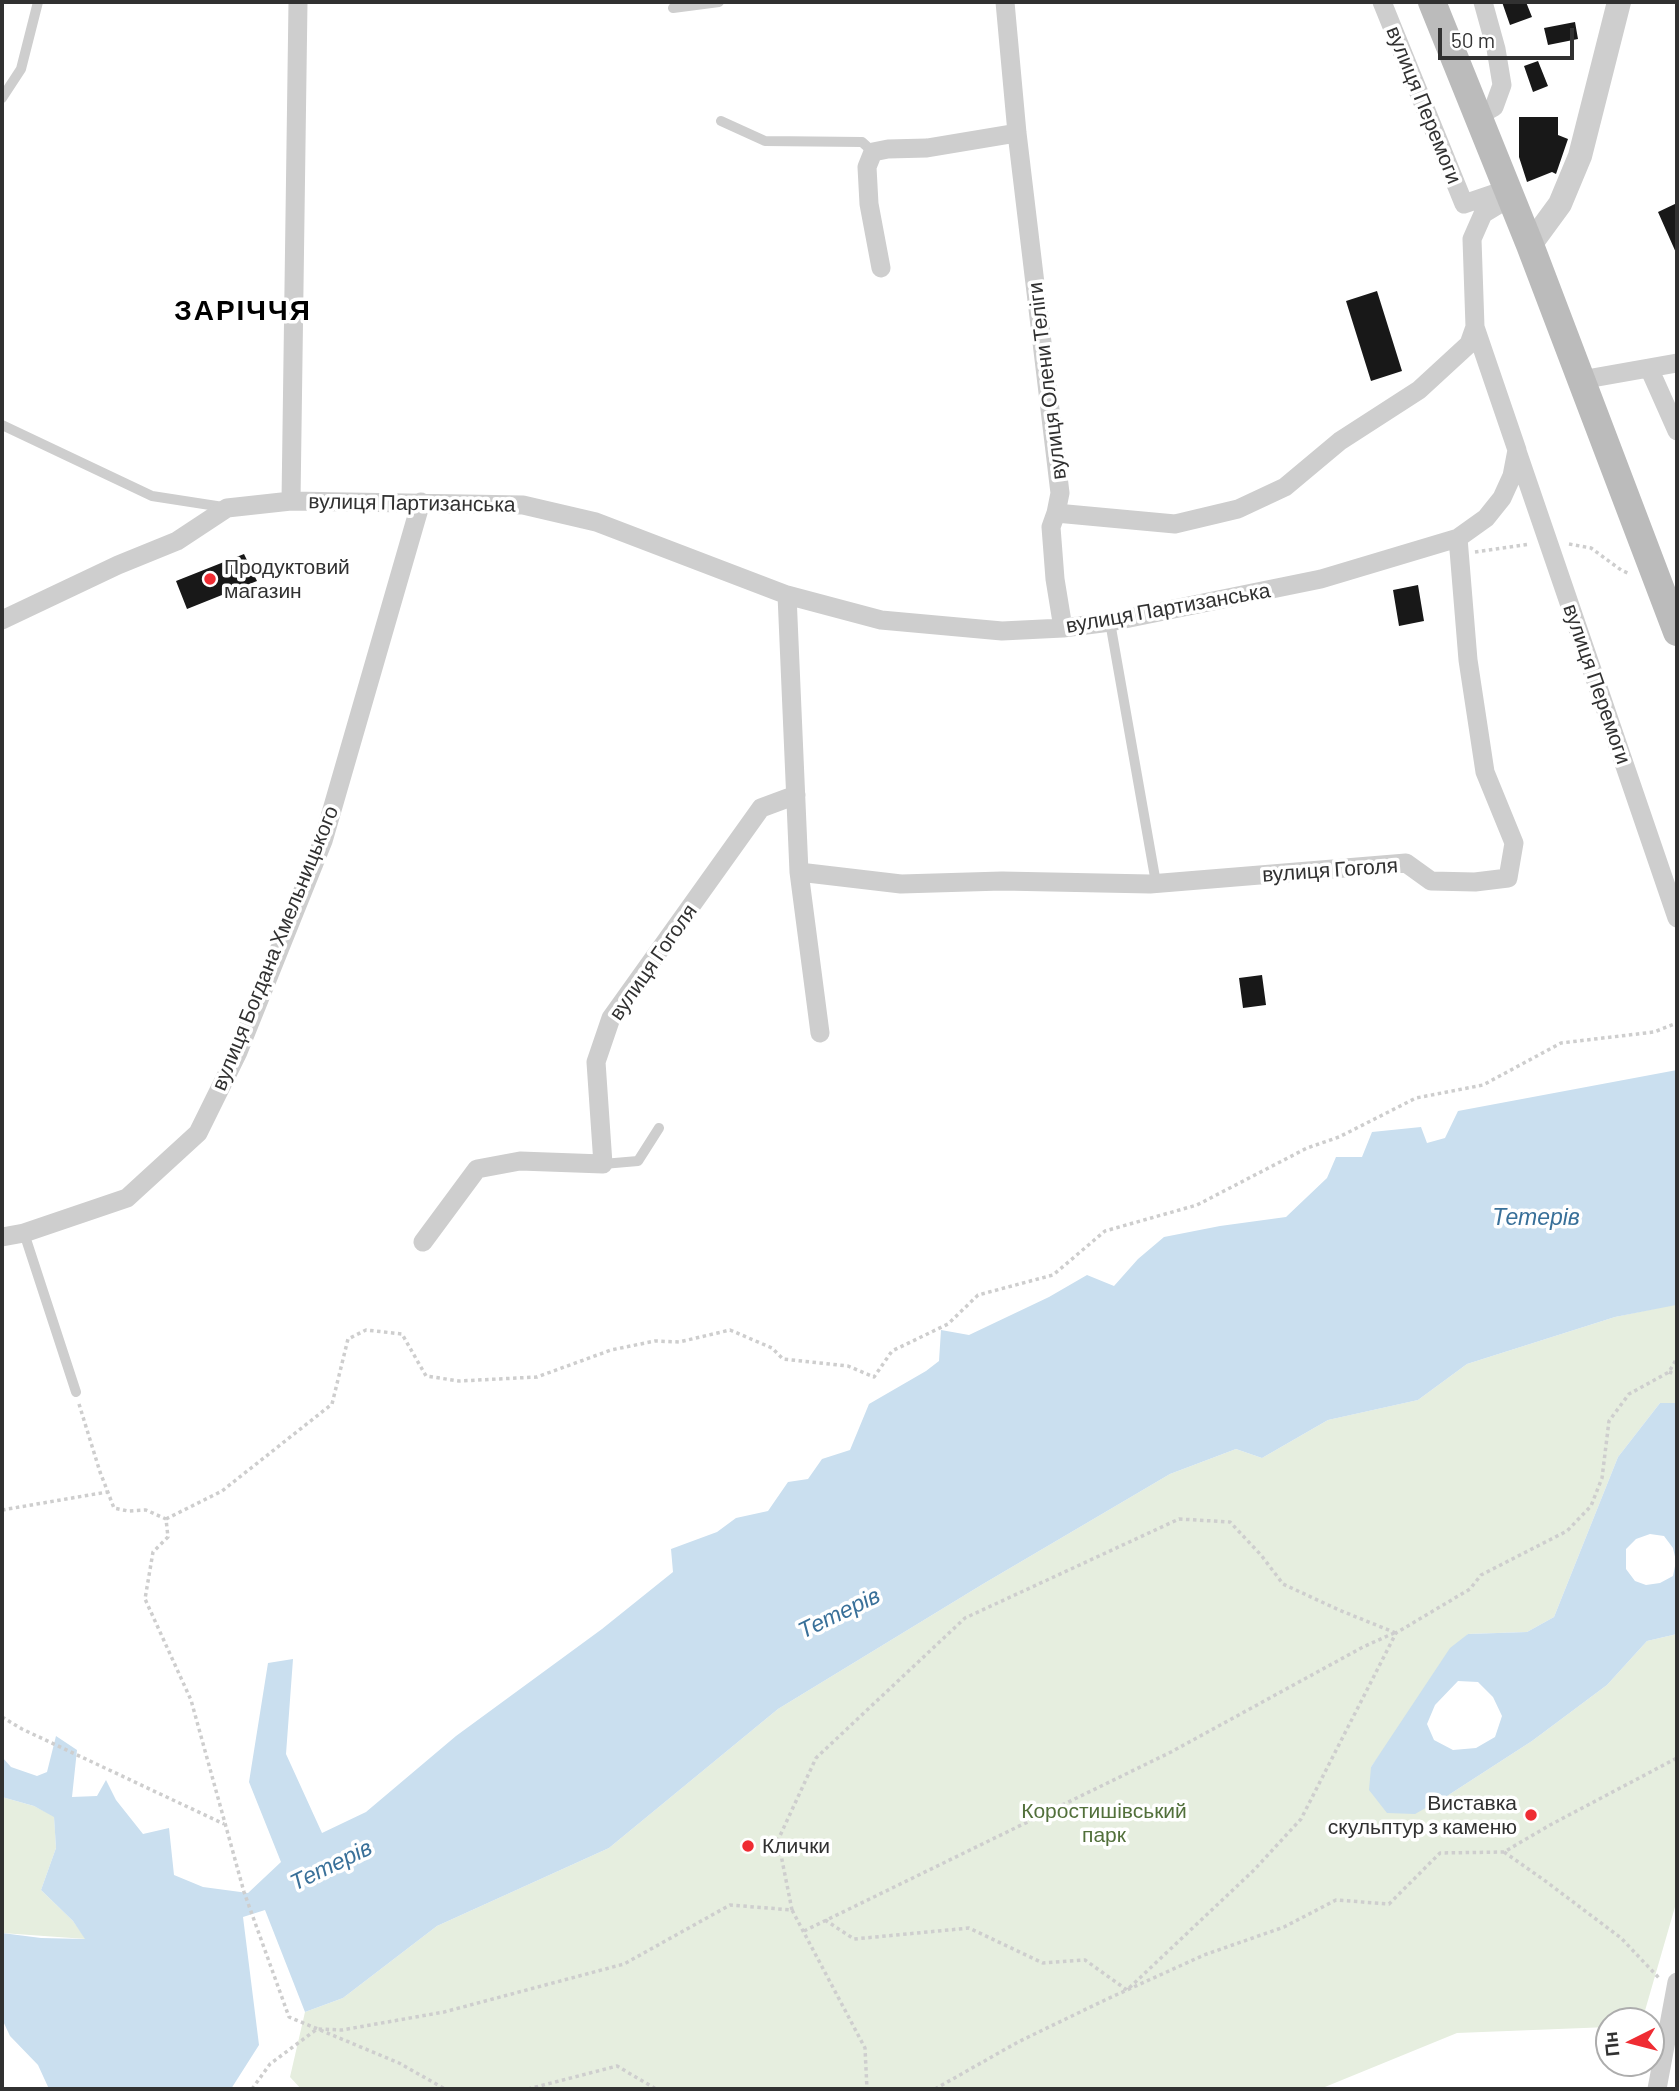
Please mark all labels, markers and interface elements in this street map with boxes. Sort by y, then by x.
scale bar [1441,14,1578,58]
street label: вулиця Перемоги [1381,22,1467,188]
text: 50 m [1451,27,1495,52]
street label: вулиця Олени Теліги [1022,281,1072,481]
district label: ЗАРІЧЧЯ [175,294,311,328]
street label: вулиця Партизанська [308,489,516,517]
place label: Продуктовий магазин [224,554,350,604]
marker: Продуктовий магазин [202,571,218,587]
street label: вулиця Партизанська [1064,578,1272,638]
street label: вулиця Перемоги [1558,600,1636,768]
street label: вулиця Богдана Хмельницького [206,802,344,1094]
street label: вулиця Гоголя [1261,853,1399,887]
street label: вулиця Гоголя [604,899,702,1025]
water label: Тетерів [1492,1203,1580,1231]
water label: Тетерів [794,1581,884,1645]
place label: Виставка скульптур з каменю [1328,1790,1517,1840]
park label: Коростишівський парк [1021,1798,1187,1848]
marker: Виставка скульптур з каменю [1523,1807,1539,1823]
water label: Тетерів [286,1833,376,1897]
place label: Клички [762,1833,830,1859]
marker: Клички [740,1838,756,1854]
north arrow [1595,2007,1665,2077]
text: Пн [1598,2030,1623,2058]

